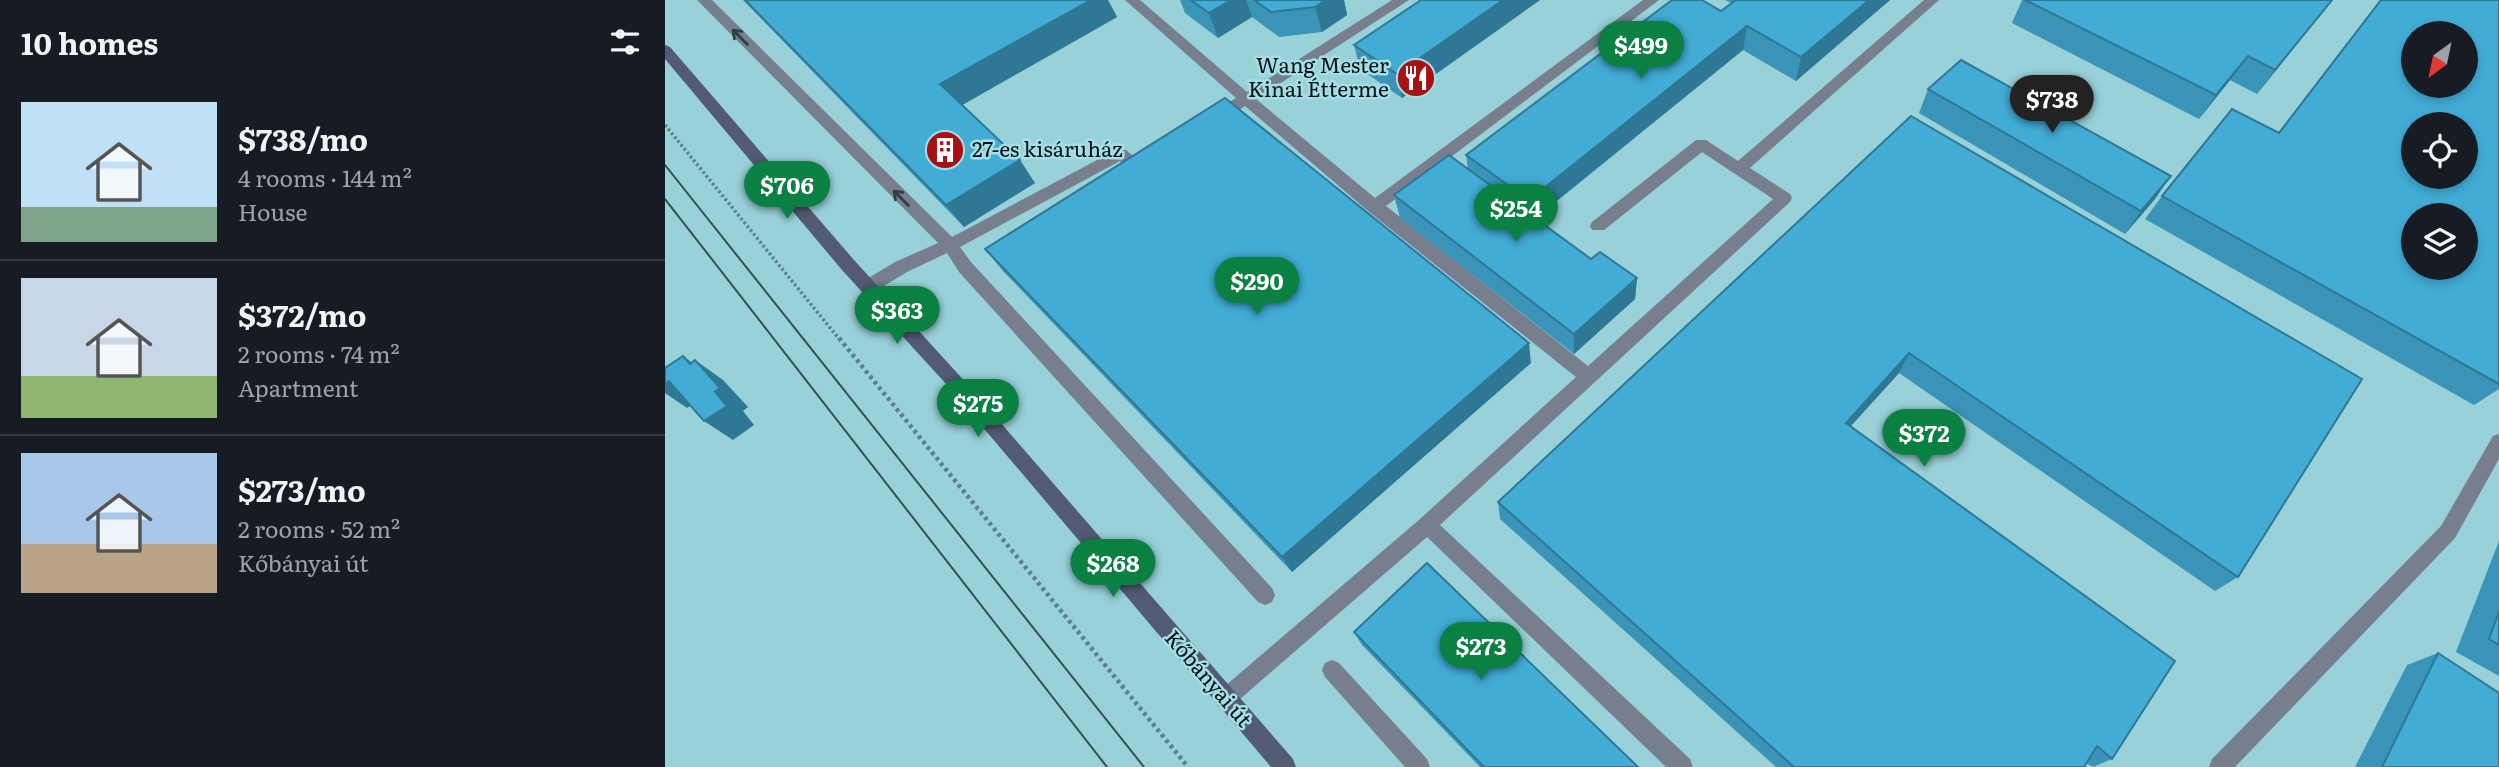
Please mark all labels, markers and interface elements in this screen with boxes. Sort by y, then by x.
text: 10 homes [21,20,158,64]
north arrow [2401,21,2478,98]
map controls [2401,21,2478,280]
pin: $499 [1600,22,1682,81]
icon: filters [606,23,644,61]
text: $499 [1614,27,1668,61]
one-way arrow [731,29,748,46]
place label: Wang Mester Kinai Étterme [1248,48,1389,103]
restaurant icon: Wang Mester Kinai Étterme [1395,57,1437,99]
pin: $738 [2011,76,2093,135]
text: $738 [2026,81,2078,115]
button: locate [2401,112,2478,189]
text: $738/mo [238,116,368,160]
building icon: 27-es kisáruház [924,129,966,171]
icon: home [77,130,161,214]
place label: 27-es kisáruház [972,132,1123,163]
text: 4 rooms · 144 m² [238,160,412,194]
pin: $706 [746,162,828,221]
text: $706 [760,167,814,201]
pin: $254 [1475,184,1557,244]
one-way arrow [892,190,909,207]
text: $254 [1490,190,1542,224]
text: House [238,194,307,228]
button: layers [2401,203,2478,280]
pin: $290 [1216,258,1298,317]
text: $290 [1230,263,1284,297]
pin: $363 [856,286,938,346]
text: $372/mo [238,292,366,336]
text: $363 [871,292,923,326]
icon: home [77,306,161,390]
text: 2 rooms · 74 m² [238,336,400,370]
text: Apartment [238,370,358,404]
pin: $275 [937,380,1019,439]
text: $275 [953,385,1003,419]
pin: $372 [1883,410,1965,469]
text: $372 [1898,415,1950,449]
text: $273/mo [238,467,366,511]
icon: home [77,481,161,565]
text: 2 rooms · 52 m² [238,511,400,545]
pin: $268 [1072,540,1154,599]
text: Kőbányai út [238,545,369,579]
text: $268 [1086,545,1140,579]
street label: Kőbányai út [1159,622,1261,733]
pin: $273 [1440,622,1522,682]
text: $273 [1456,628,1506,662]

